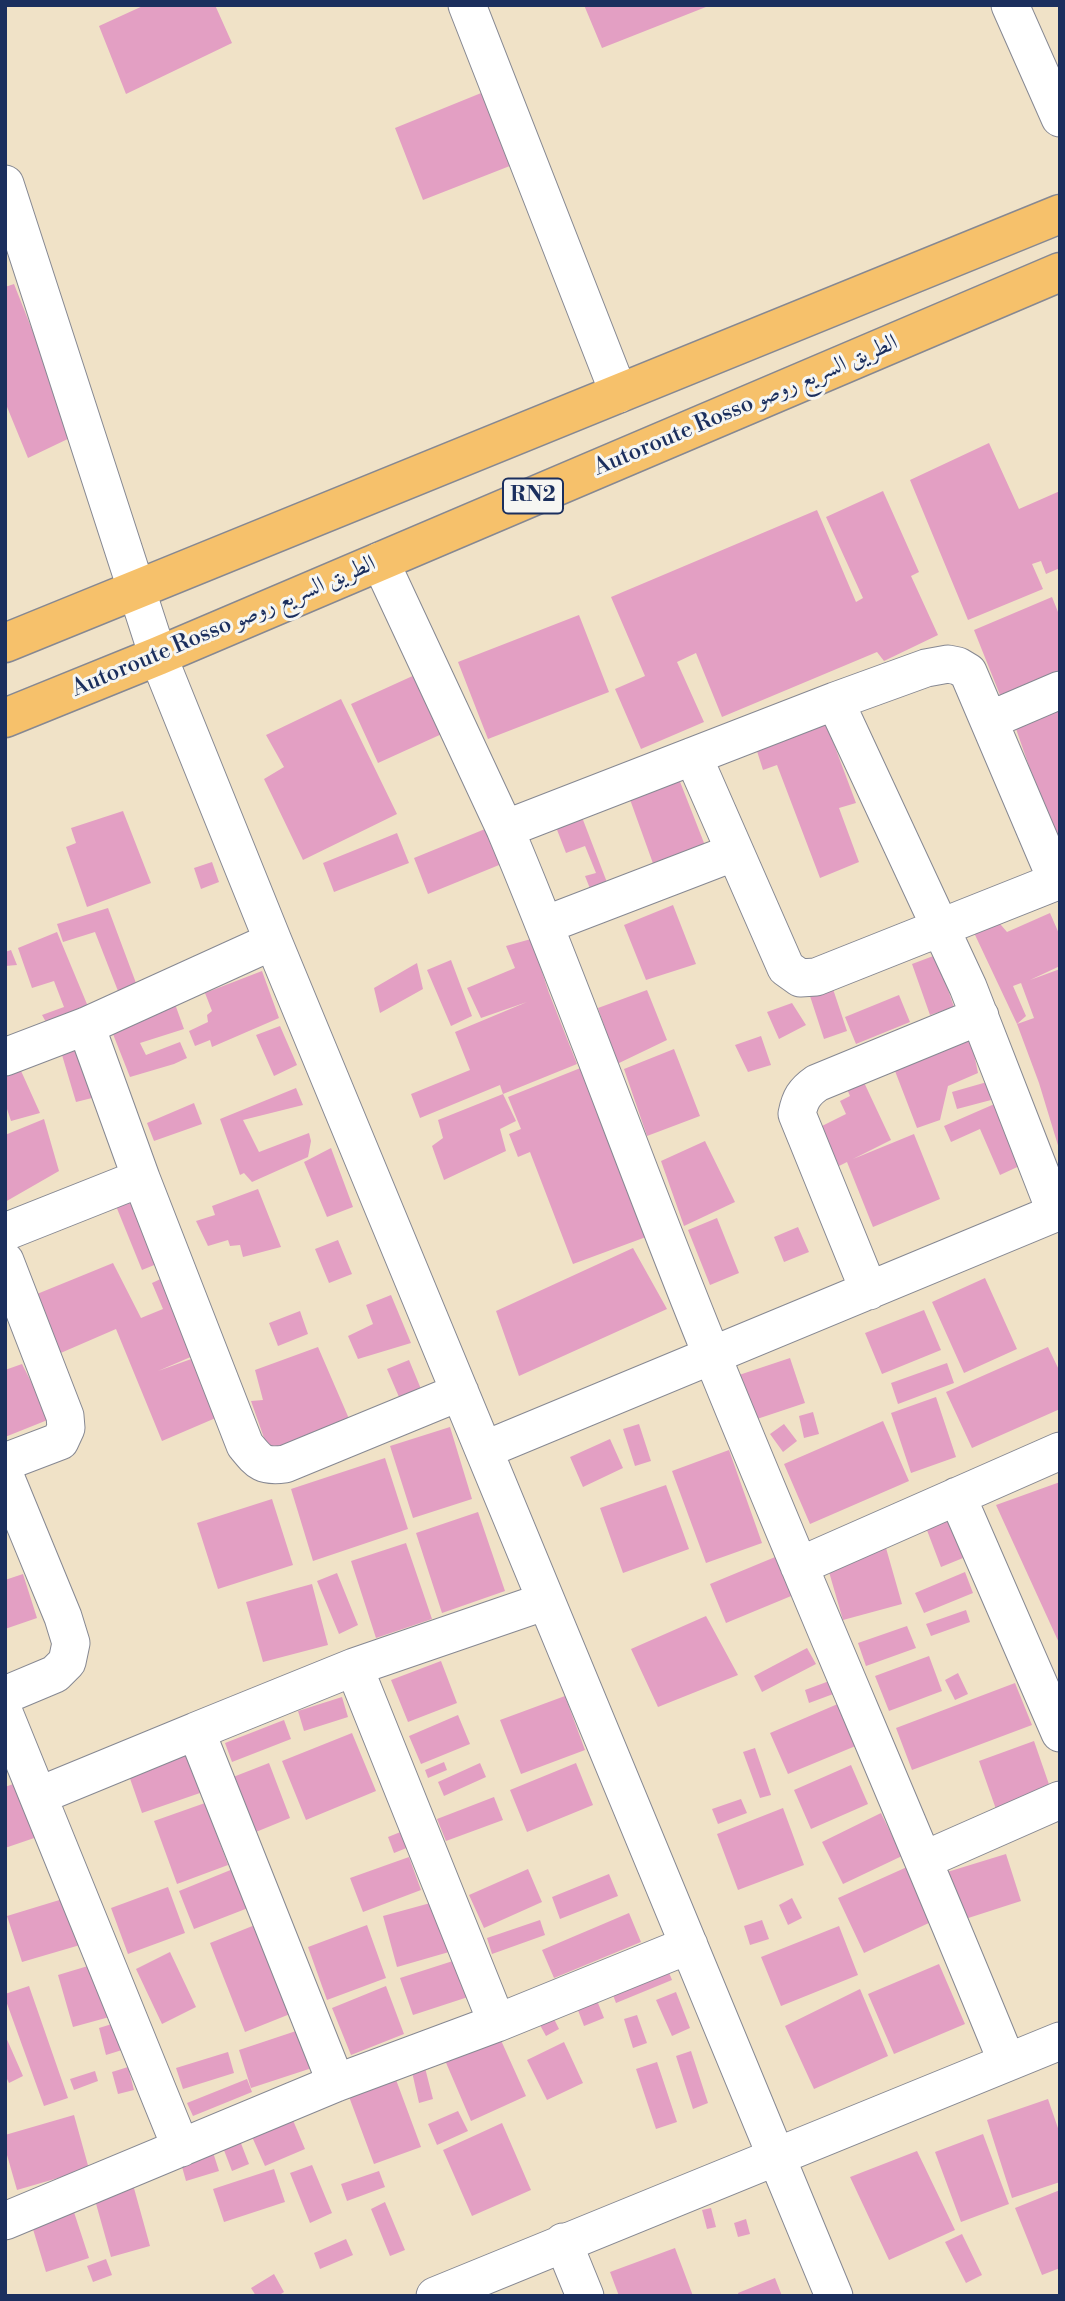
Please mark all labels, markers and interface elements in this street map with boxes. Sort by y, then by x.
street label: Autoroute Rosso الطريق السريع روصو [590,329,902,483]
road number: RN2 [503,478,563,514]
street label: Autoroute Rosso الطريق السريع روصو [68,550,380,704]

